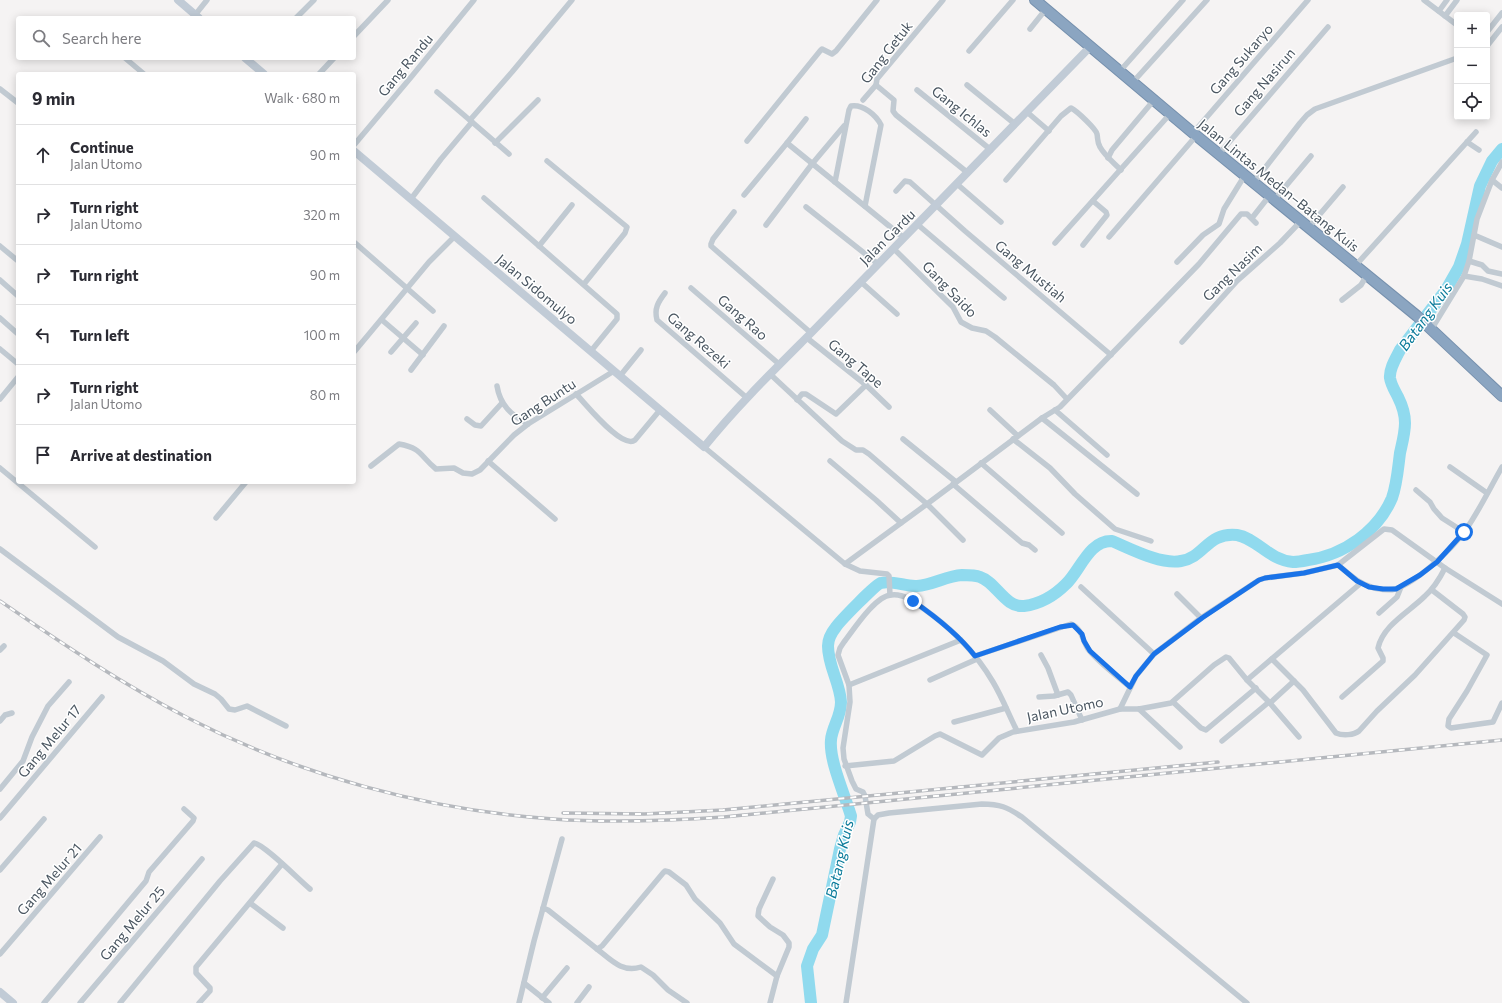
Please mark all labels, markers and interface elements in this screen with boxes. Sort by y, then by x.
map controls [1454,12,1490,120]
button: + [1454,12,1490,48]
search box [16,16,356,60]
street label: Gang Getuk [856,17,916,87]
street label: Gang Sukaryo [1206,20,1276,98]
icon: search [30,27,52,49]
text: Search here [62,29,141,47]
street label: Gang Randu [374,30,436,100]
street label: Gang Nasirun [1230,44,1298,120]
button: − [1454,48,1490,84]
street label: Gang Ichlas [929,82,995,140]
button: locate [1454,84,1490,120]
text: 9 min [32,88,75,109]
text: Walk · 680 m [264,90,340,106]
street label: Jalan Lintas Medan–Batang Kuis [1195,115,1363,255]
text: Continue [70,138,134,156]
icon: ahead [32,144,54,166]
text: 90 m [310,147,340,163]
text: Jalan Utomo [70,156,142,172]
text: Turn right [70,198,139,216]
icon: right [32,204,54,226]
street label: Jalan Gardu [856,206,918,268]
text: 320 m [303,207,340,223]
text: Jalan Utomo [70,216,142,232]
street label: Gang Mustiah [992,236,1070,306]
street label: Gang Nasim [1199,240,1265,304]
street label: Jalan Sidomulyo [493,250,581,328]
street label: Gang Saido [919,257,981,321]
icon: right [32,264,54,286]
text: Turn right [70,266,139,284]
text: 90 m [310,267,340,283]
water label: Batang Kuis [1394,278,1456,354]
street label: Gang Rao [714,291,772,343]
street label: Gang Rezeki [664,308,734,372]
icon: left [32,324,54,346]
text: Turn left [70,326,129,344]
text: 100 m [304,327,340,343]
street label: Gang Tape [825,335,887,391]
street label: Gang Buntu [507,375,579,429]
text: Turn right [70,378,139,396]
icon: right [32,384,54,406]
text: 80 m [310,387,340,403]
text: Jalan Utomo [70,396,142,412]
icon: arrive [32,444,54,466]
text: Arrive at destination [70,446,212,464]
route start [1455,523,1473,541]
route end [904,592,922,610]
street label: Jalan Utomo [1025,693,1105,725]
street label: Gang Melur 17 [14,701,84,781]
water label: Batang Kuis [821,818,857,900]
street label: Gang Melur 21 [13,839,85,919]
street label: Gang Melur 25 [96,882,168,964]

